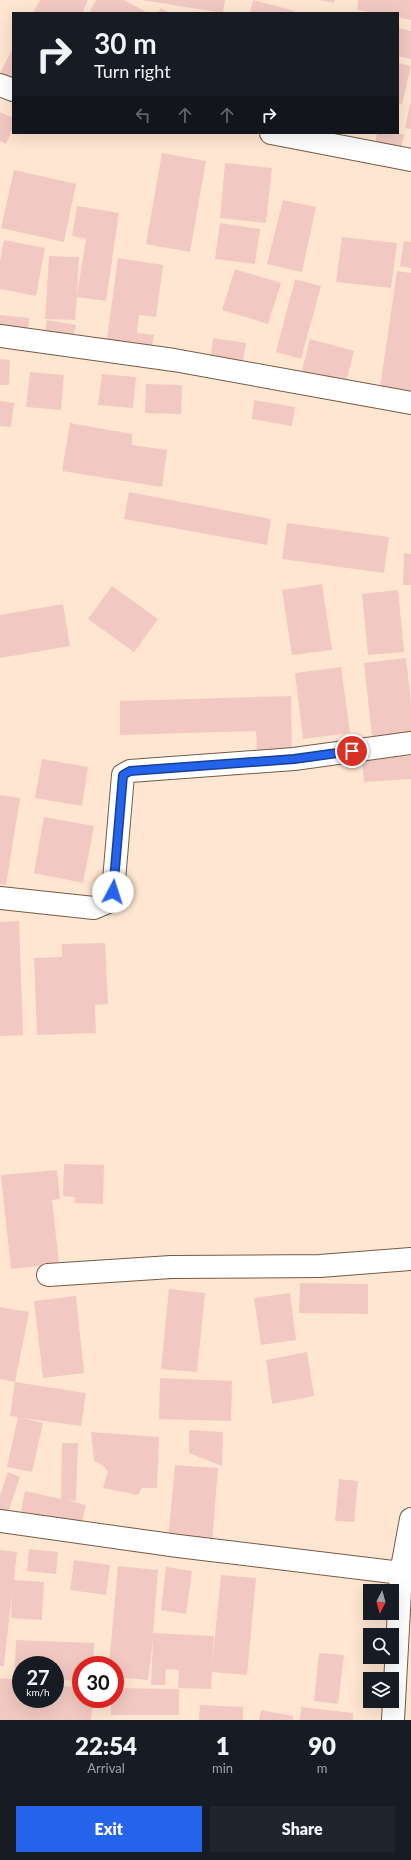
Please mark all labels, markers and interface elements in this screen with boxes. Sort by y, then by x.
text: 30 m [94,26,157,60]
icon: right [28,28,80,80]
text: Turn right [94,60,171,82]
icon: left [132,104,154,126]
icon: ahead [174,104,196,126]
icon: ahead [216,104,238,126]
icon: right [258,104,280,126]
pin [335,734,369,768]
icon: arrive [341,740,363,762]
position arrow [92,871,134,913]
north arrow [363,1584,399,1620]
map controls [363,1584,399,1708]
button: search [363,1628,399,1664]
speed limit sign: 30 [72,1656,124,1708]
text: 27 [26,1665,50,1689]
button: layers [363,1672,399,1708]
text: km/h [26,1686,50,1698]
text: 22:54 [75,1731,137,1760]
text: 1 [216,1731,230,1760]
text: 90 [308,1731,336,1760]
text: Arrival [87,1760,125,1776]
text: min [212,1760,233,1776]
text: m [317,1760,327,1776]
button: Exit [16,1806,202,1852]
button: Share [210,1806,395,1852]

